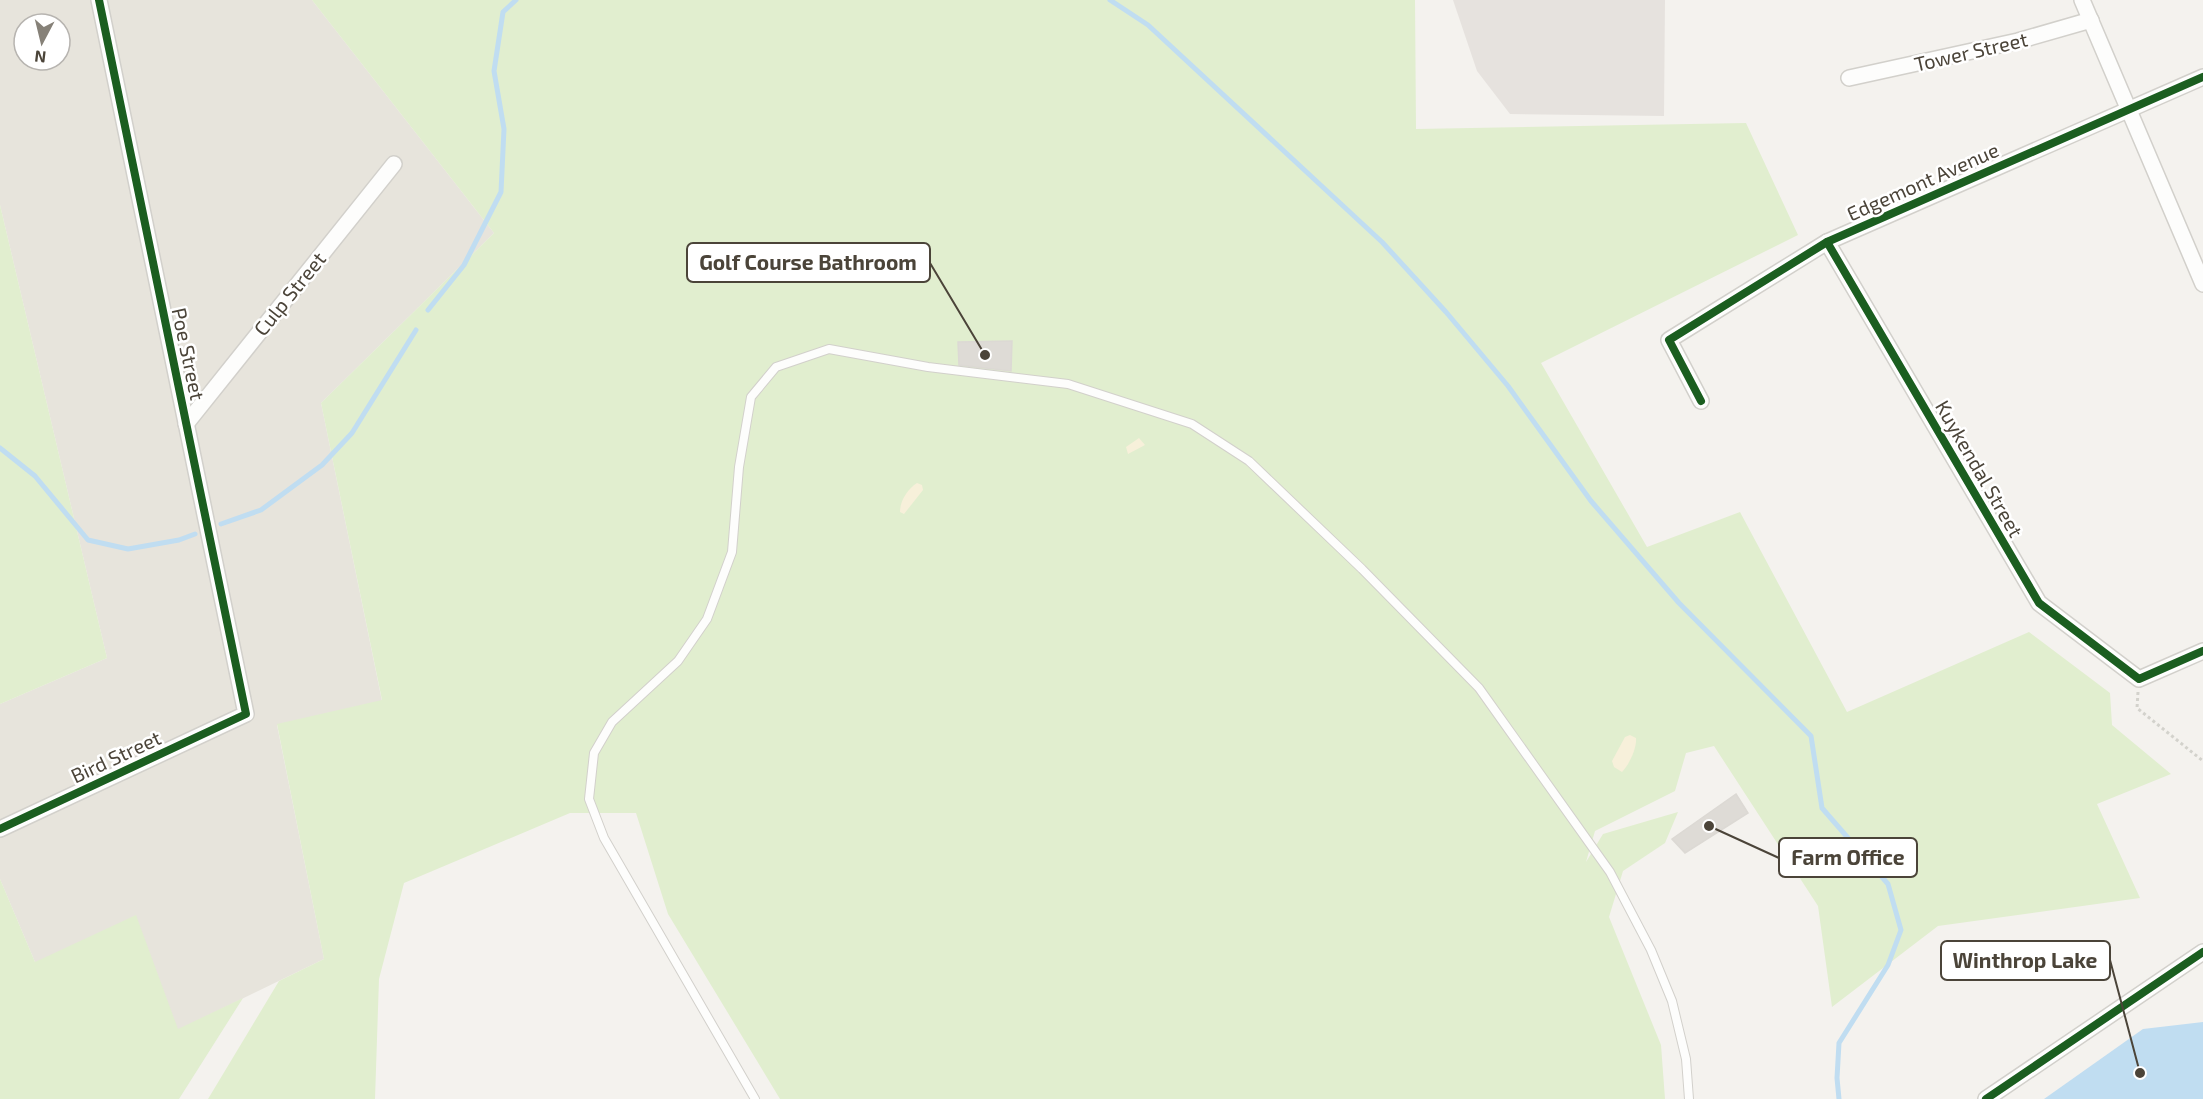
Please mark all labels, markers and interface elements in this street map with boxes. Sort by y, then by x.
north arrow [12,12,72,72]
street label: Tower Street [1912,26,2030,76]
text: N [33,47,47,68]
street label: Edgemont Avenue [1843,137,2002,225]
callout: Golf Course Bathroom [687,243,930,282]
street label: Culp Street [248,247,330,340]
text: Golf Course Bathroom [699,249,917,274]
street label: Poe Street [167,305,211,403]
street label: Kuykendal Street [1931,396,2029,541]
street label: Bird Street [67,725,165,787]
callout: Farm Office [1779,838,1917,877]
text: Farm Office [1791,844,1905,869]
callout: Winthrop Lake [1941,941,2110,980]
text: Winthrop Lake [1953,947,2098,972]

